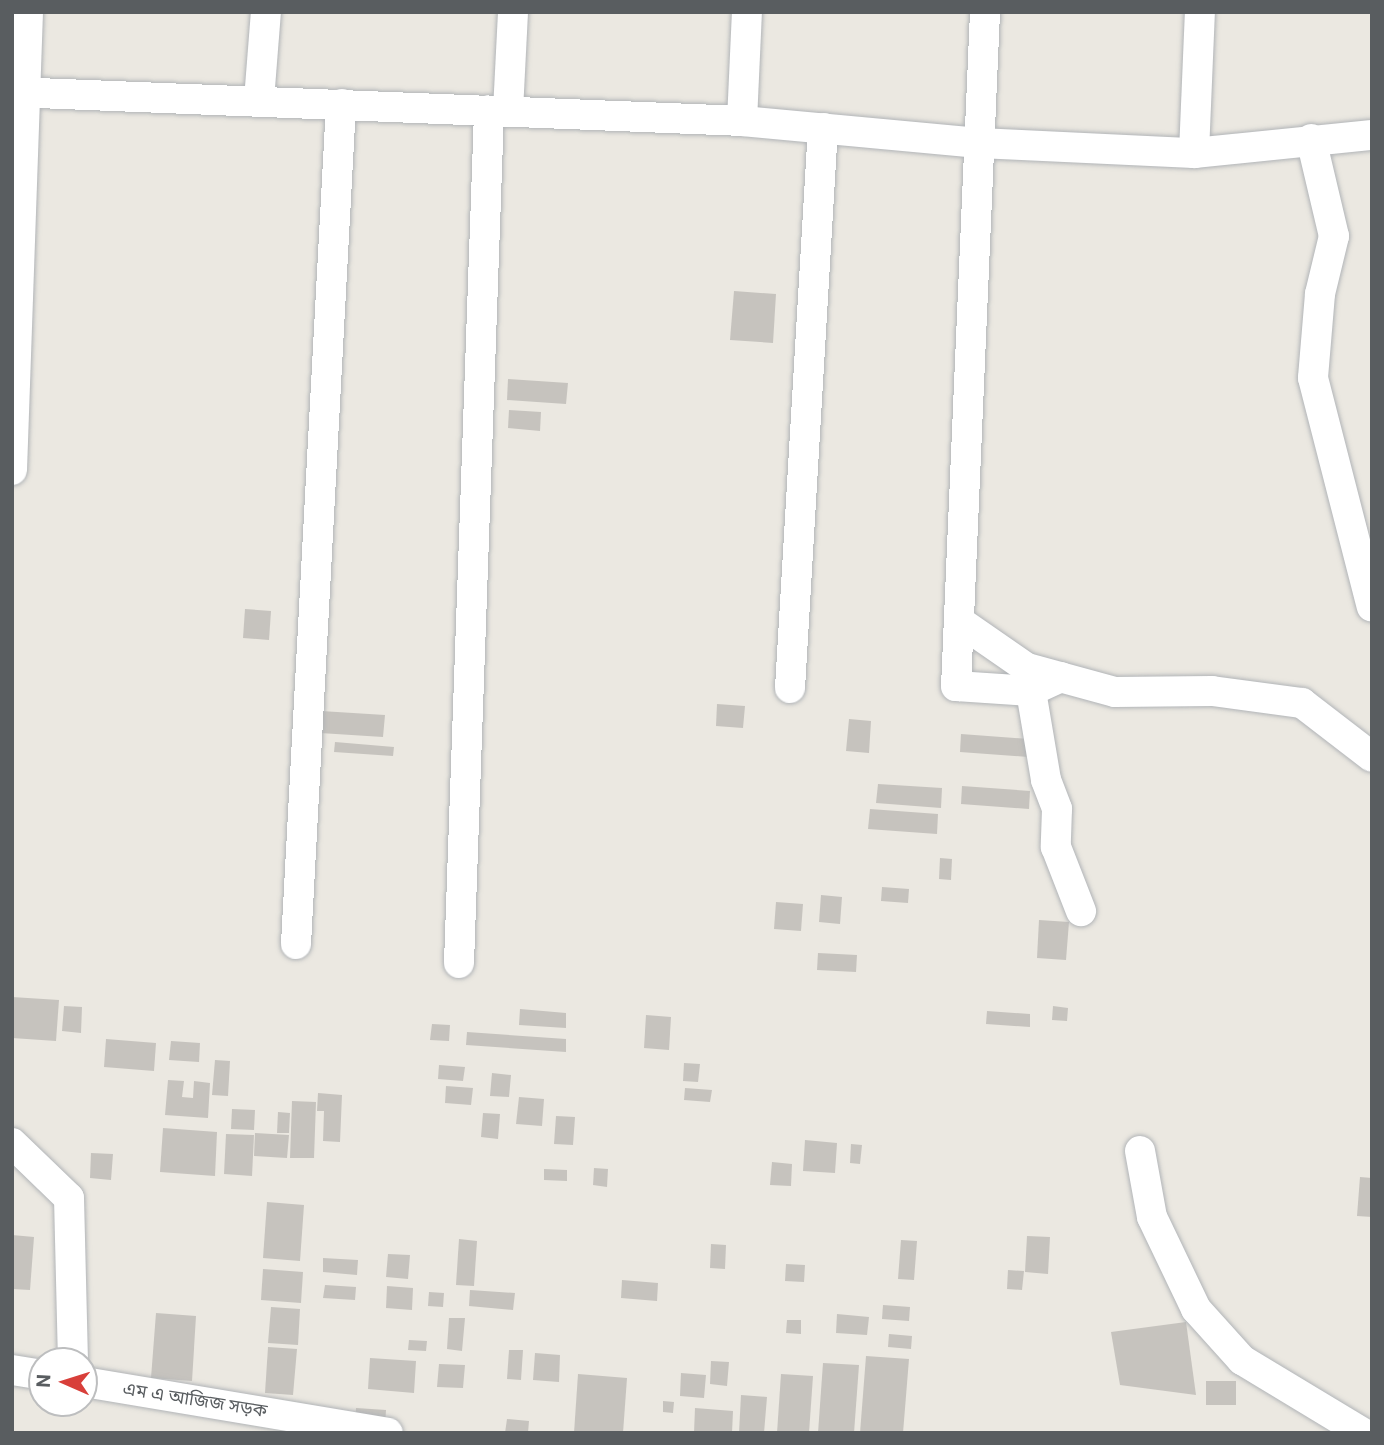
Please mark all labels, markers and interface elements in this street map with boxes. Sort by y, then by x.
north arrow [28,1347,98,1417]
text: N [32,1374,55,1388]
street label: এম এ আজিজ সড়ক [121,1378,269,1422]

